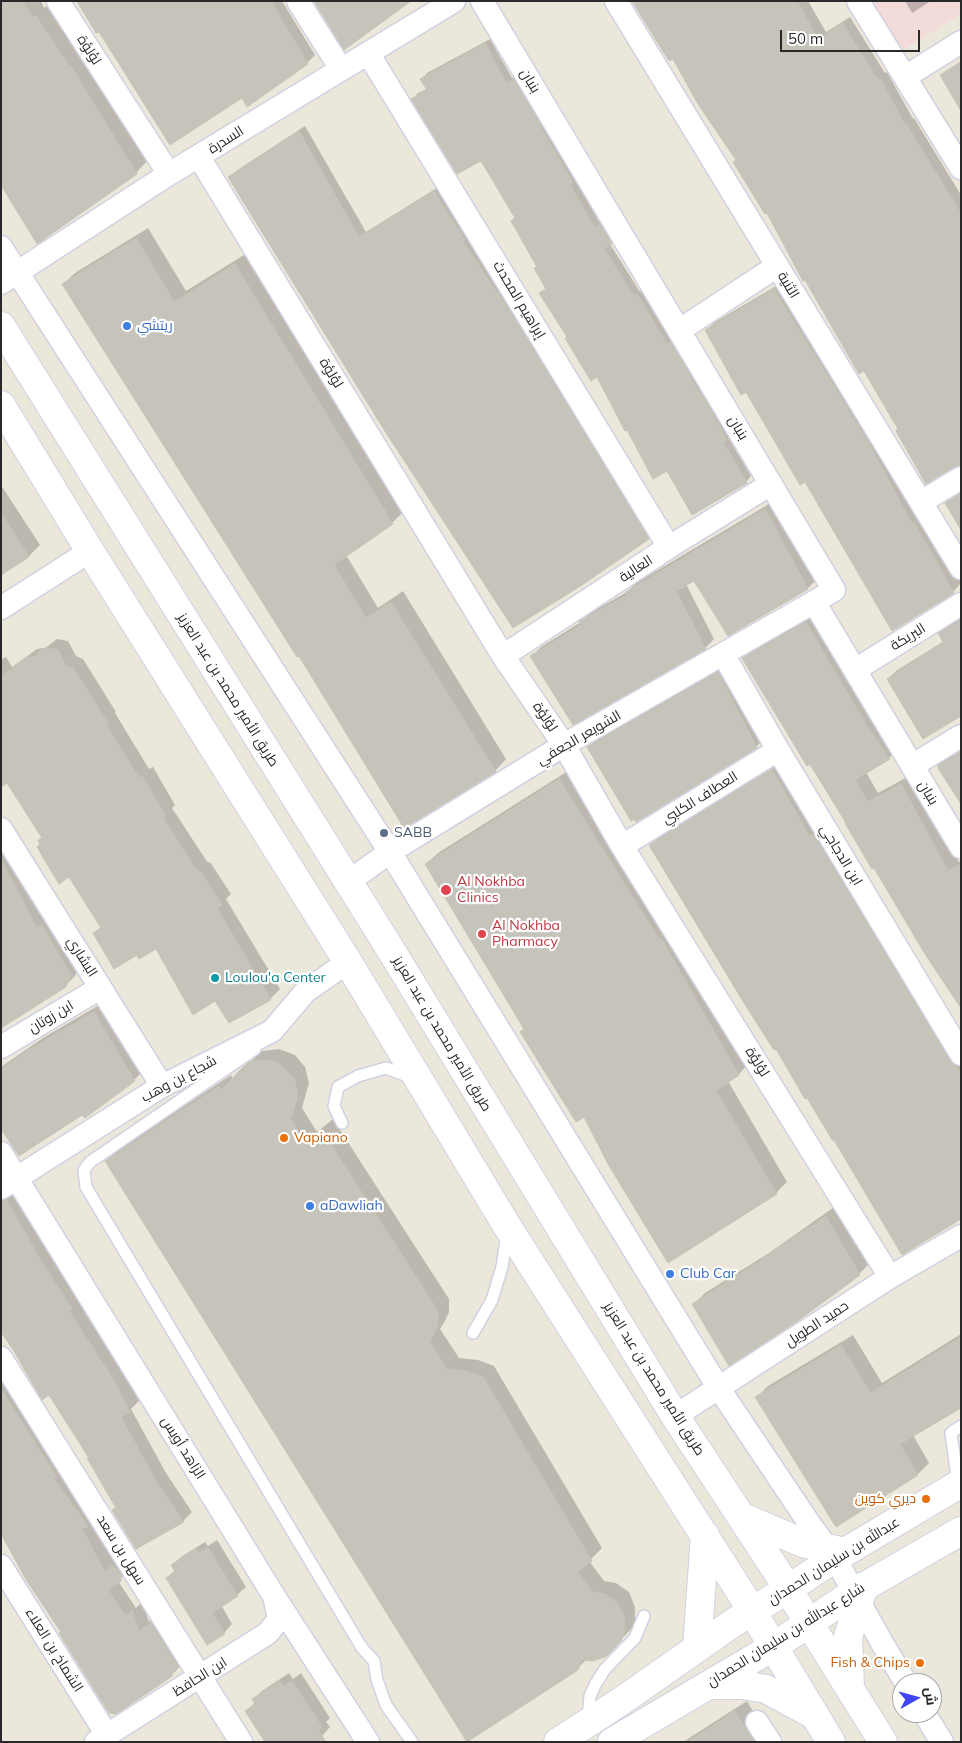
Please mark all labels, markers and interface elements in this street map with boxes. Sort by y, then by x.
scale bar [782,20,922,52]
text: 50 m [788,29,823,48]
street label: لؤلؤة [73,32,105,68]
street label: بنبان [516,66,544,96]
street label: السدرة [205,123,247,157]
street label: إبراهيم المحدث [489,258,549,342]
street label: الثنية [774,269,802,301]
place label: ريتشي [137,318,173,334]
marker: ريتشي [121,320,133,332]
street label: لؤلؤة [316,355,346,391]
street label: بنبان [724,413,752,443]
street label: العالية [616,552,656,586]
street label: طريق الأمير محمد بن عبد العزيز [174,610,282,770]
street label: البريكة [887,620,929,654]
street label: لؤلؤة [529,699,561,735]
street label: الشويعر الجعفي [534,707,624,769]
street label: العطاف الكلبي [659,768,741,828]
street label: بنبان [914,778,942,808]
street label: ابن الدجاجي [816,821,866,889]
place label: SABB [394,825,432,841]
marker: SABB [378,827,390,839]
place label: Al Nokhba Clinics [457,874,525,906]
marker: Al Nokhba Clinics [439,883,453,897]
place label: Al Nokhba Pharmacy [492,918,560,950]
marker: Al Nokhba Pharmacy [476,928,488,940]
street label: البشاري [63,934,101,980]
street label: طريق الأمير محمد بن عبد العزيز [389,953,495,1115]
place label: Loulou'a Center [225,970,326,986]
marker: Loulou'a Center [209,972,221,984]
street label: ابن زوتان [25,997,77,1037]
street label: لؤلؤة [741,1044,773,1080]
street label: شجاع بن وهب [138,1052,220,1106]
place label: Vapiano [294,1130,348,1146]
marker: Vapiano [278,1132,290,1144]
place label: aDawliah [320,1198,383,1214]
marker: aDawliah [304,1200,316,1212]
place label: Club Car [680,1266,736,1282]
marker: Club Car [664,1268,676,1280]
street label: حميد الطويل [782,1297,852,1351]
street label: طريق الأمير محمد بن عبد العزيز [600,1299,708,1459]
street label: الزاهد أويس [157,1414,209,1482]
place label: ديري كوين [855,1491,916,1507]
marker: ديري كوين [920,1493,932,1505]
street label: سهل بن سعد [93,1512,149,1588]
street label: عبدالله بن سليمان الحمدان [765,1514,903,1608]
street label: شارع عبدالله بن سليمان الحمدان [704,1579,868,1691]
street label: الشماخ بن العلاء [22,1605,86,1695]
street label: ابن الحافظ [170,1654,230,1700]
place label: Fish & Chips [830,1655,910,1671]
marker: Fish & Chips [914,1657,926,1669]
north arrow [892,1673,942,1723]
text: ش [921,1686,941,1706]

